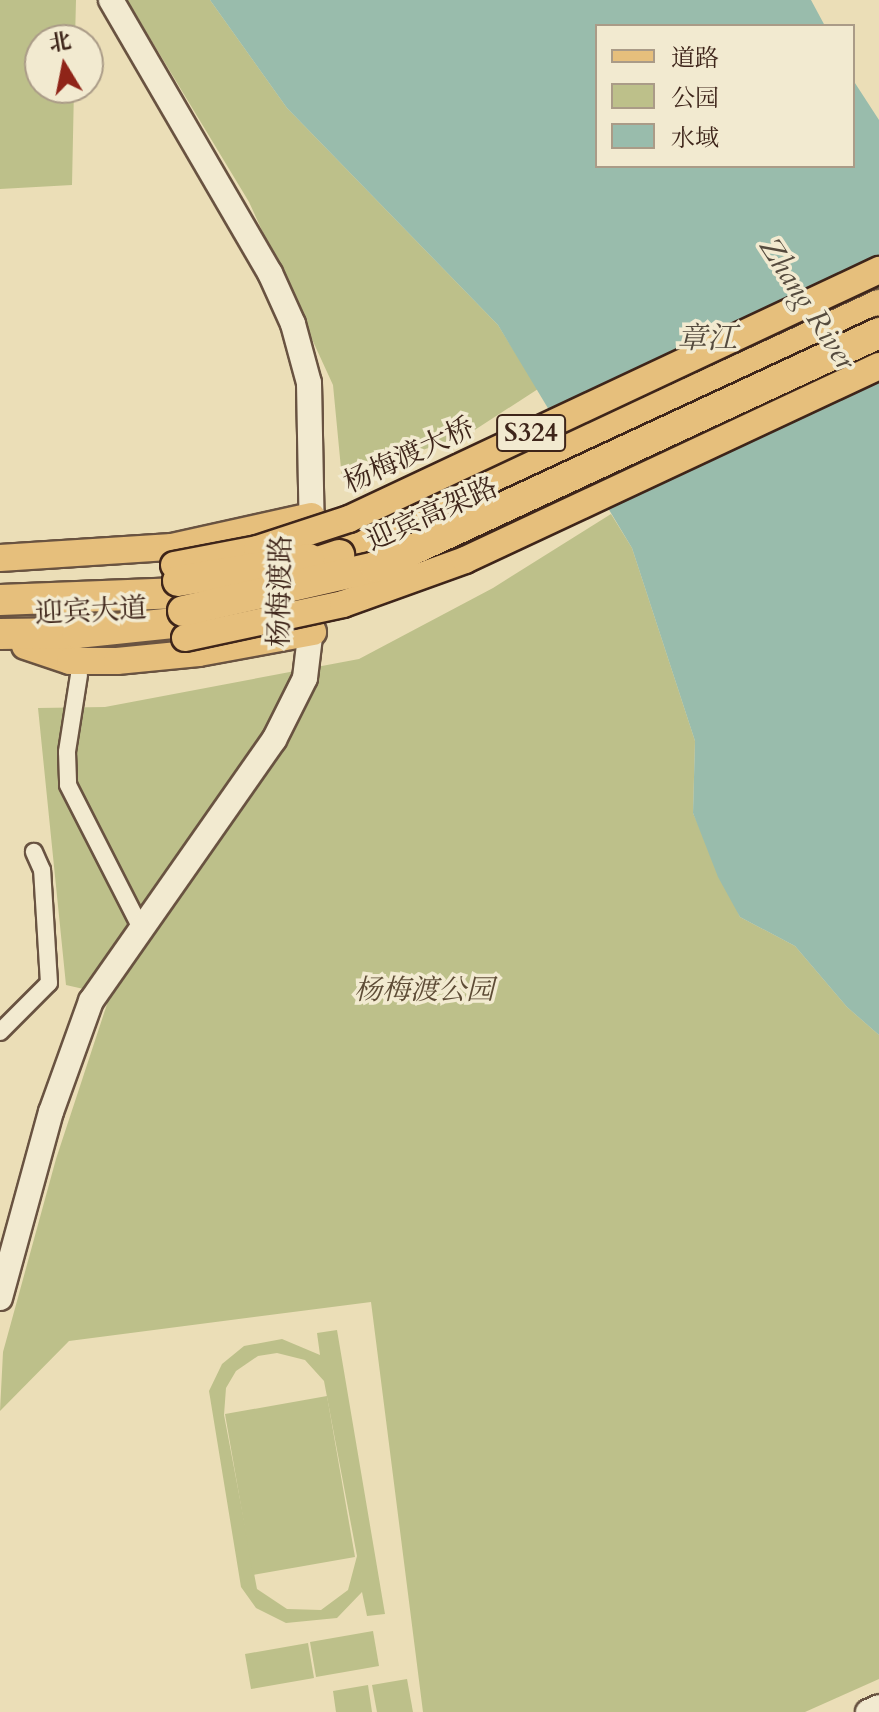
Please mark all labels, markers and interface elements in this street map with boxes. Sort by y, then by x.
north arrow [24,24,104,104]
legend [595,24,855,168]
text: 北 [47,26,74,59]
text: 道路 [671,42,719,75]
text: 公园 [671,82,719,115]
text: 水域 [671,122,719,155]
water label: Zhang River [751,231,863,377]
water label: 章江 [677,321,737,357]
street label: 杨梅渡大桥 [338,410,480,500]
road number: S324 [495,411,567,455]
street label: 迎宾高架路 [361,470,503,558]
street label: 杨梅渡路 [262,535,298,647]
street label: 迎宾大道 [34,591,148,631]
park label: 杨梅渡公园 [354,973,494,1007]

